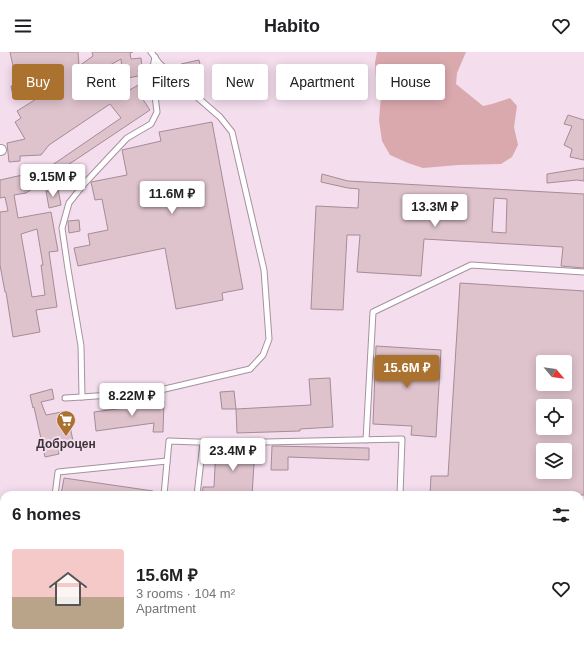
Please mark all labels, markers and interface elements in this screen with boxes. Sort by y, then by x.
icon: menu [12,15,34,37]
icon: heart [550,15,572,37]
text: Habito [264,16,320,36]
chip: Buy [12,64,64,100]
chip: Rent [72,64,130,100]
chip: Filters [138,64,204,100]
chip: New [212,64,268,100]
chip: Apartment [276,64,368,100]
chip: House [376,64,445,100]
pin: 9.15M ₽ [16,164,90,198]
text: 9.15M ₽ [29,169,77,184]
pin: 11.6M ₽ [135,181,209,215]
text: 11.6M ₽ [149,186,195,201]
pin: 13.3M ₽ [398,194,472,228]
text: 13.3M ₽ [411,199,459,214]
pin: 15.6M ₽ [370,355,444,389]
north arrow [536,355,572,391]
map controls [536,355,572,479]
text: 15.6M ₽ [383,360,431,375]
pin: 8.22M ₽ [95,383,169,417]
text: 8.22M ₽ [108,388,156,403]
button: locate [536,399,572,435]
supermarket icon: Доброцен [55,409,77,437]
place label: Доброцен [36,437,96,451]
pin: 23.4M ₽ [196,438,270,472]
text: 23.4M ₽ [209,443,257,458]
button: layers [536,443,572,479]
icon: filters [550,504,572,526]
text: 6 homes [12,505,81,524]
icon: home [44,565,92,613]
text: 15.6M ₽ [136,566,198,585]
icon: heart [550,578,572,600]
text: 3 rooms · 104 m² [136,586,235,601]
text: Apartment [136,601,196,616]

